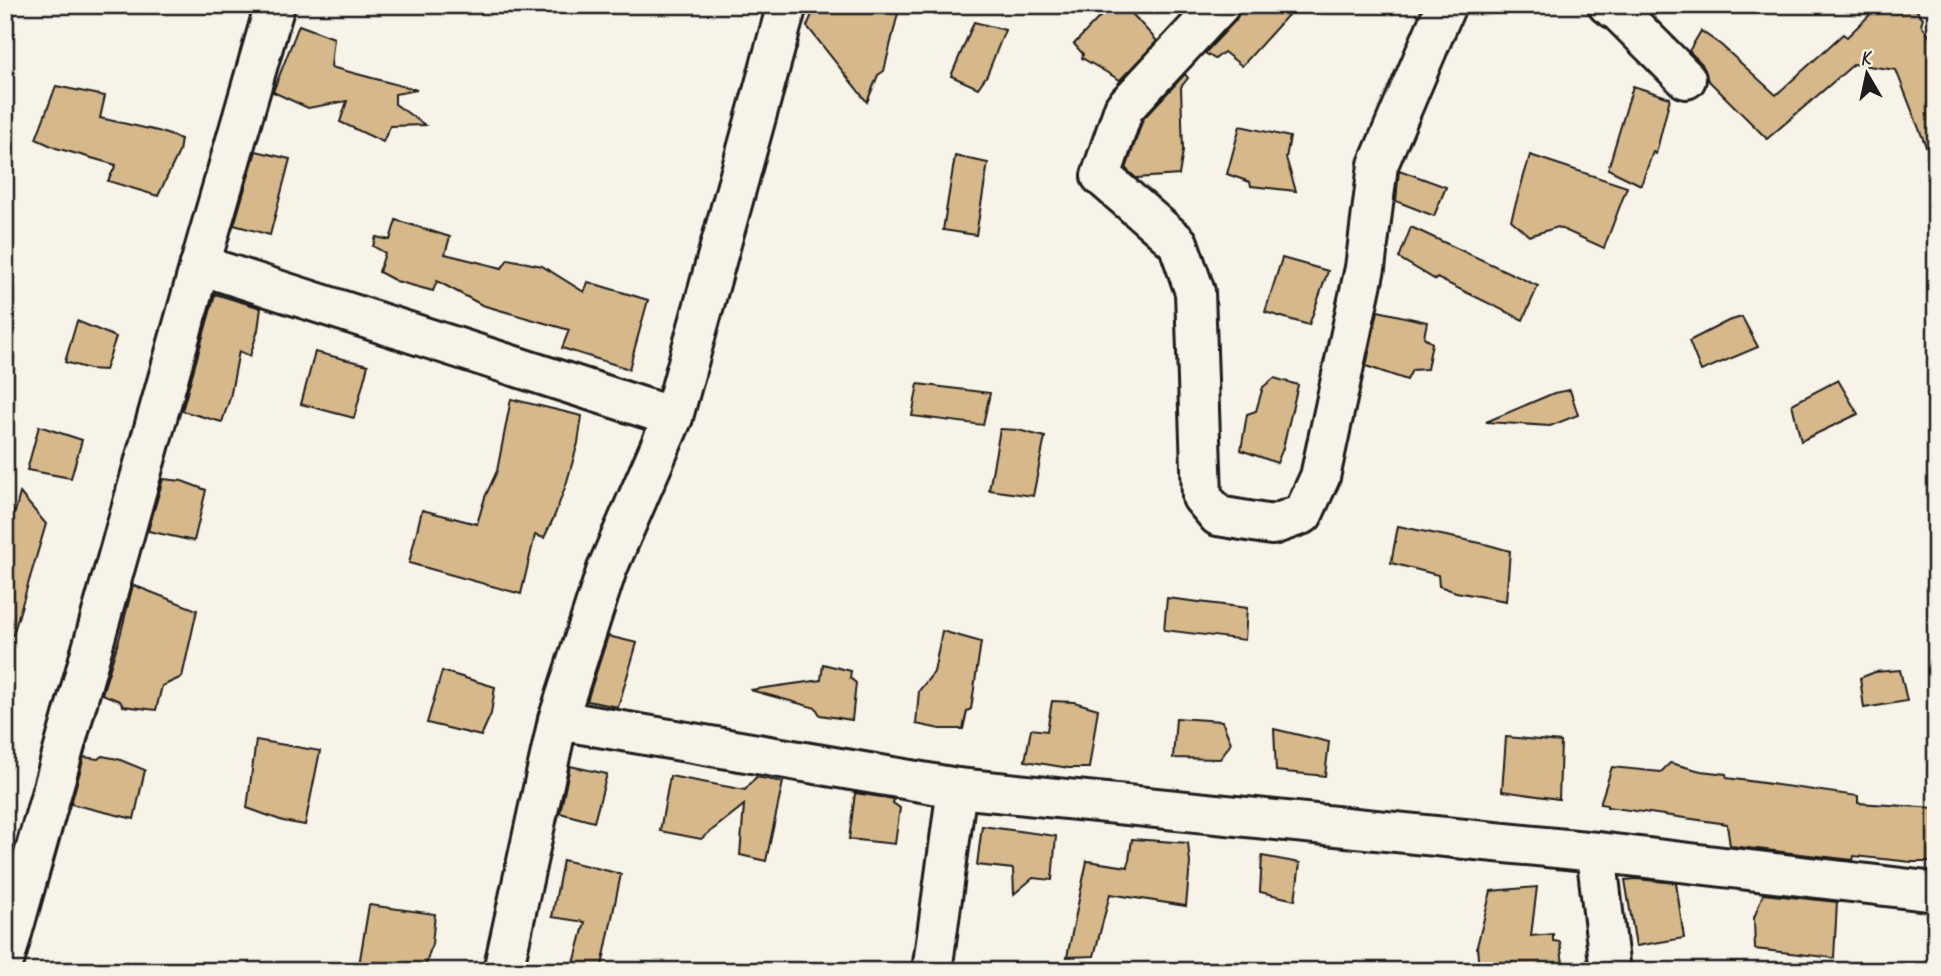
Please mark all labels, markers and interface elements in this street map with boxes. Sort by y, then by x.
north arrow [1832,38,1902,108]
text: K [1858,45,1875,71]

